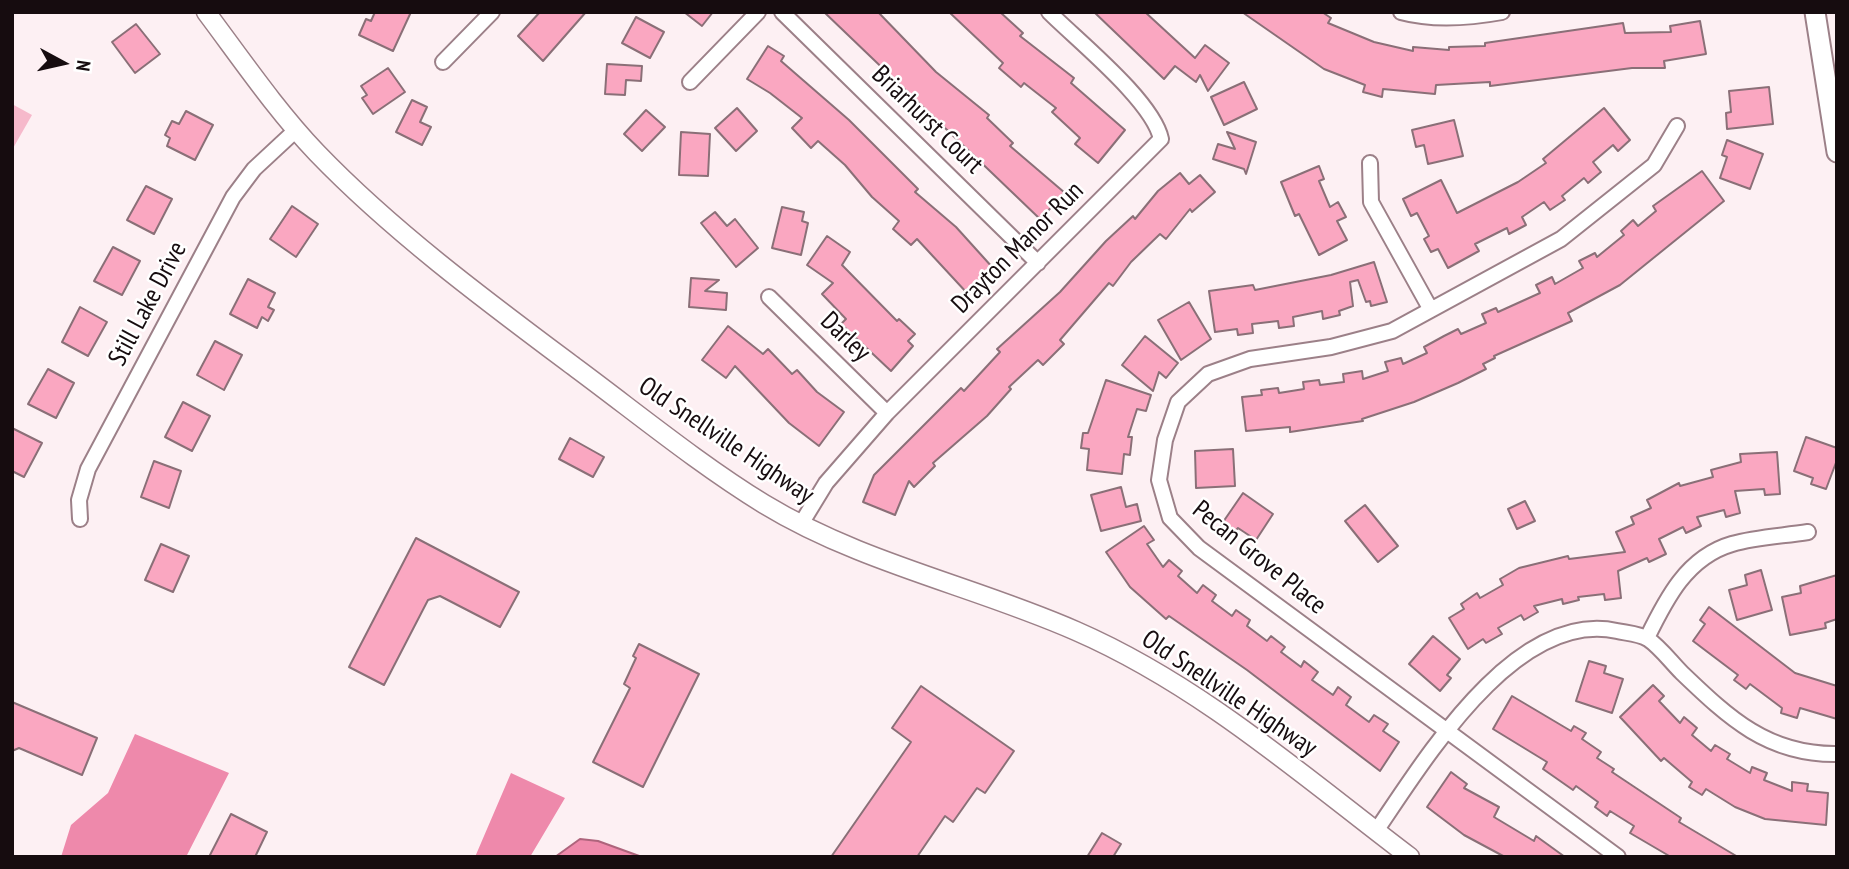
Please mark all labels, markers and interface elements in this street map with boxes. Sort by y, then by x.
north arrow [28,28,98,98]
text: N [71,59,96,73]
street label: Briarhurst Court [865,59,989,181]
street label: Drayton Manor Run [946,176,1090,320]
street label: Still Lake Drive [102,237,194,371]
street label: Darley [814,306,876,368]
street label: Old Snellville Highway [633,371,819,511]
street label: Pecan Grove Place [1186,495,1332,621]
street label: Old Snellville Highway [1136,624,1322,764]

